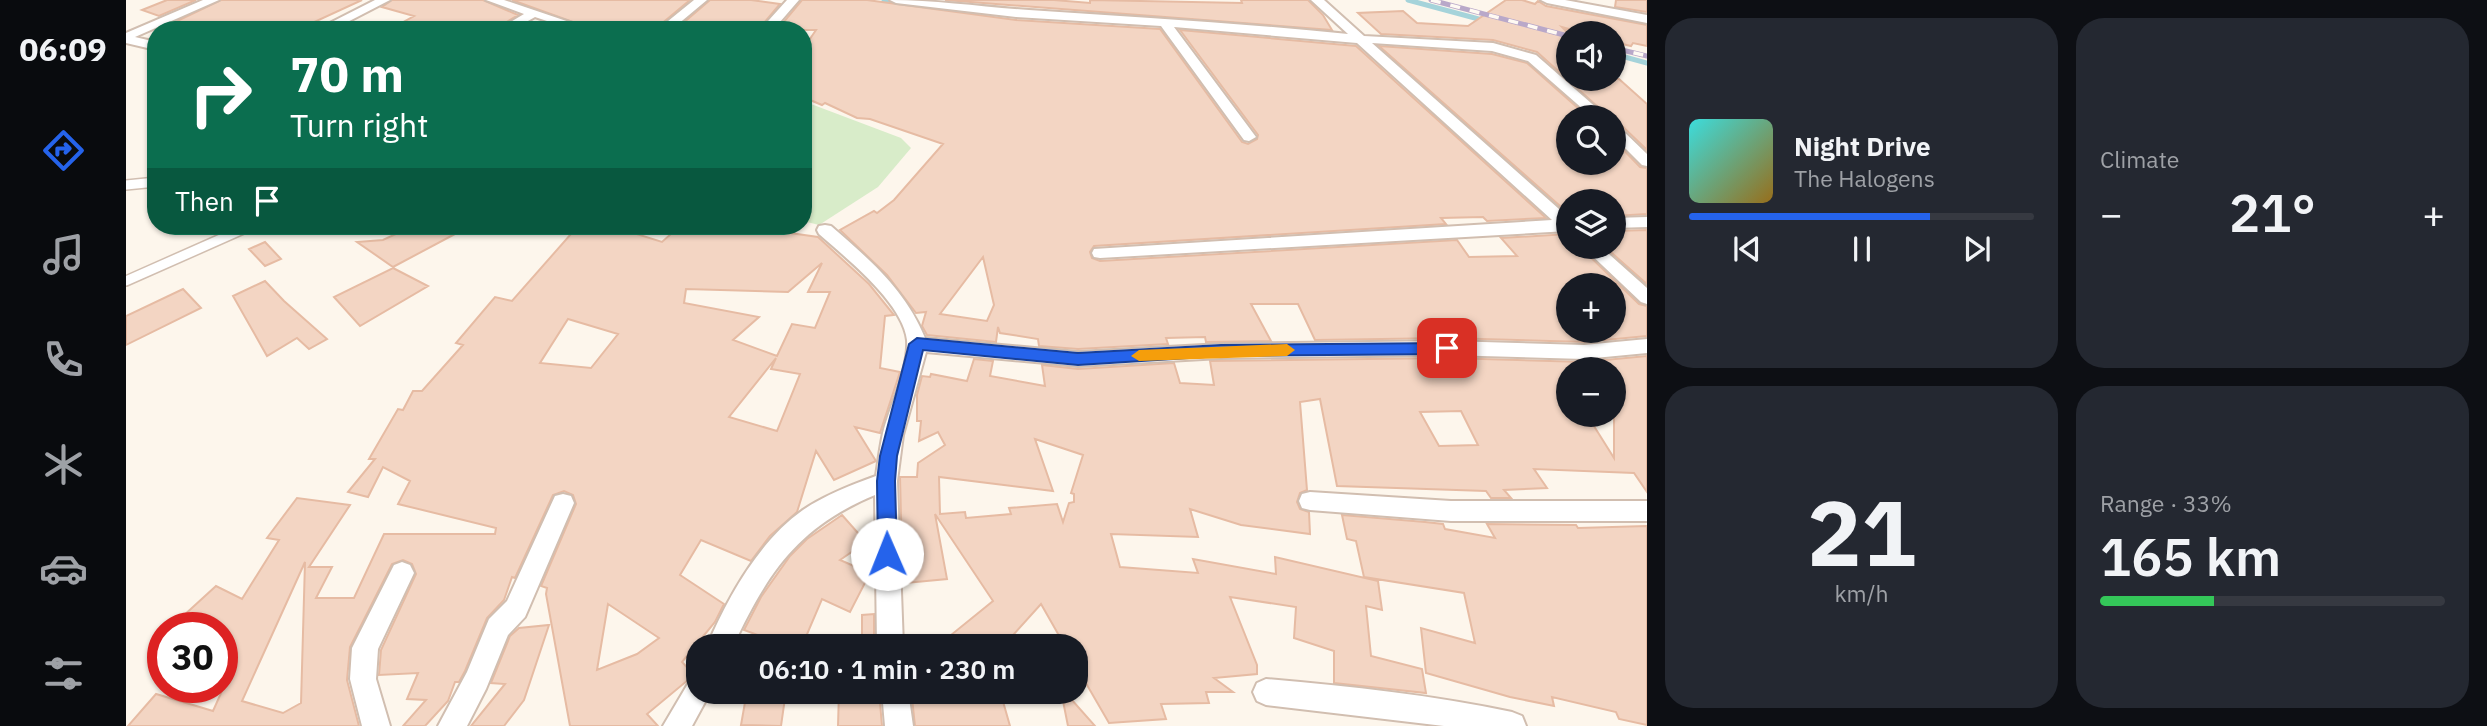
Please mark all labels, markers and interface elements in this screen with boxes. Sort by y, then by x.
map controls [1556,21,1626,427]
button: sound [1556,21,1626,91]
text: 06:09 [19,28,107,70]
text: 70 m [290,42,404,105]
icon: right [175,49,266,140]
text: Turn right [290,104,428,146]
button: search [1556,105,1626,175]
icon: directions [39,126,88,175]
text: Night Drive [1794,129,1931,163]
text: Climate [2100,144,2179,174]
text: The Halogens [1794,163,1935,193]
text: 21° [2229,179,2316,246]
icon: arrive [248,182,286,220]
text: Then [175,184,234,218]
button: layers [1556,189,1626,259]
text: − [2100,189,2123,238]
text: + [2422,189,2445,238]
icon: music [39,230,88,279]
icon: previous [1728,230,1766,268]
icon: pause [1843,230,1881,268]
icon: next [1958,230,1996,268]
button: + [1556,273,1626,343]
pin [1417,318,1477,378]
icon: arrive [1428,329,1466,367]
icon: phone [39,335,88,384]
button: − [1556,357,1626,427]
icon: climate [39,440,88,489]
text: 21 [1807,473,1916,591]
text: Range · 33% [2100,488,2232,518]
position arrow [850,517,924,591]
text: 165 km [2100,523,2281,590]
icon: car [39,544,88,593]
text: km/h [1834,578,1889,608]
speed limit sign: 30 [147,612,238,703]
icon: filters [39,649,88,698]
text: 06:10 · 1 min · 230 m [759,652,1015,686]

